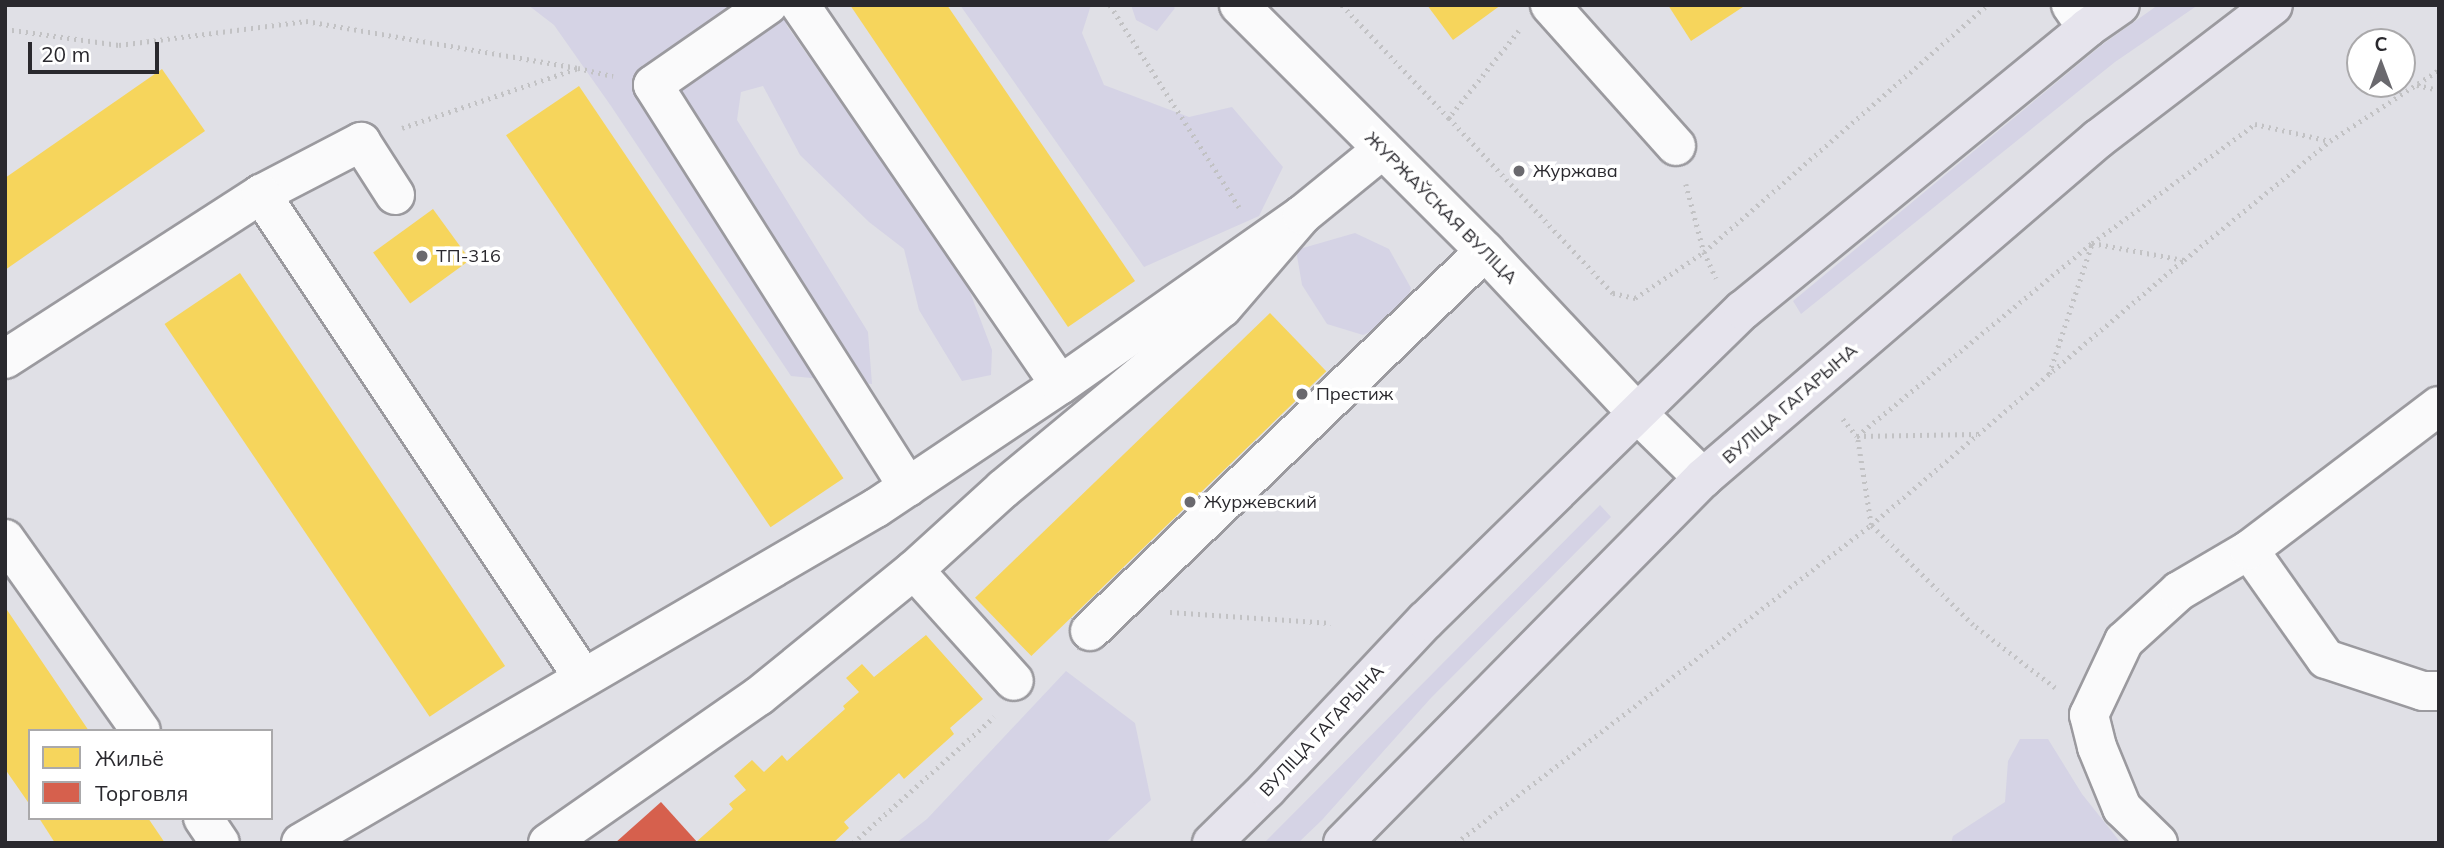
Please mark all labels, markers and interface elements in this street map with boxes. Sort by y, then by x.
scale bar [32,28,163,72]
north arrow [2346,28,2416,98]
text: С [2374,32,2388,56]
text: 20 m [41,41,90,67]
street label: ЖУРЖАЎСКАЯ ВУЛІЦА [1360,127,1522,289]
place label: Журжава [1533,160,1618,182]
marker: Журжава [1511,163,1527,179]
place label: ТП-316 [436,245,501,267]
marker: ТП-316 [414,248,430,264]
street label: ВУЛІЦА ГАГАРЫНА [1718,339,1862,469]
place label: Престиж [1316,383,1393,405]
marker: Престиж [1294,386,1310,402]
place label: Журжевский [1204,491,1317,513]
marker: Журжевский [1182,494,1198,510]
street label: ВУЛІЦА ГАГАРЫНА [1255,661,1389,801]
legend [28,729,273,820]
text: Жильё [95,745,164,771]
text: Торговля [95,780,188,806]

